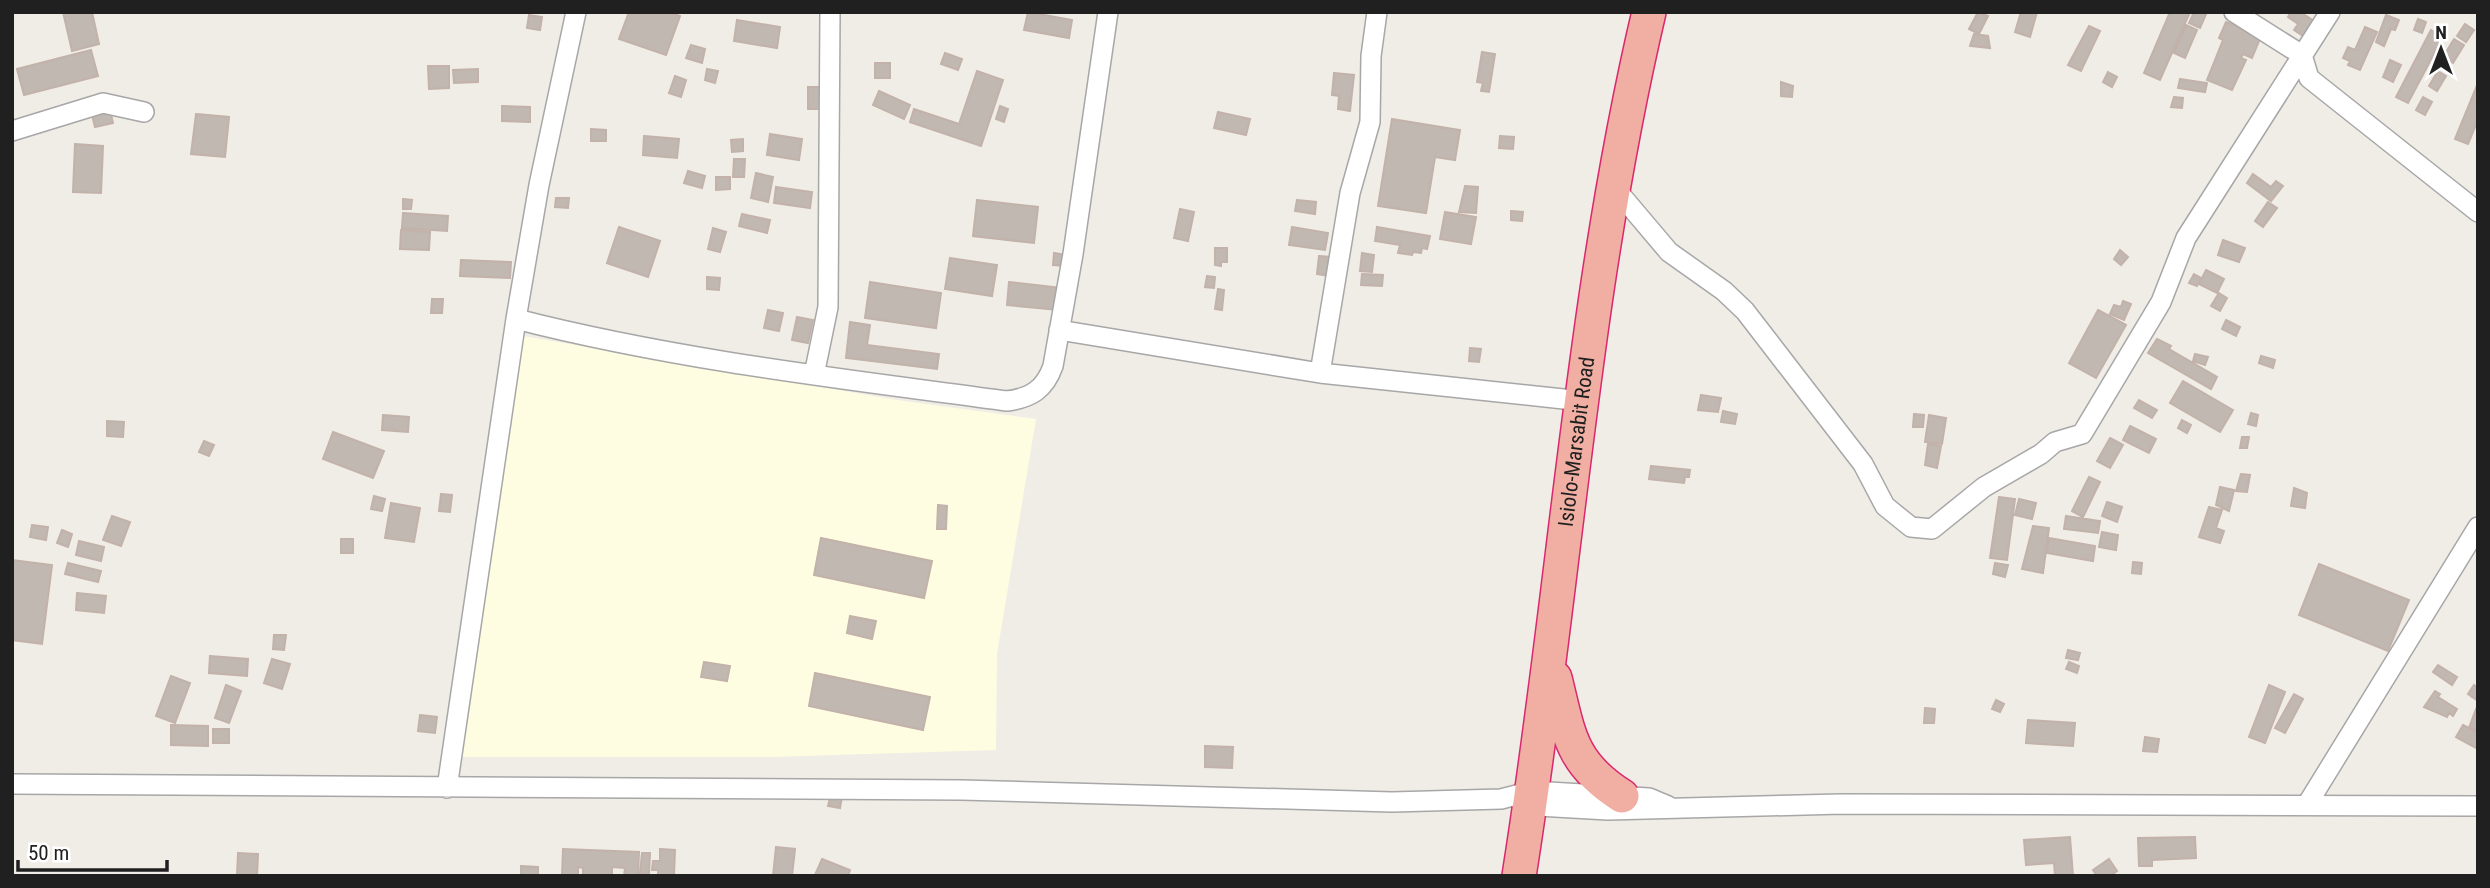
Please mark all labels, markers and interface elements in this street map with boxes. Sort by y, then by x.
north arrow [2406,14,2476,84]
text: N [2435,21,2447,44]
street label: Isiolo-Marsabit Road [1554,355,1599,528]
scale bar [18,828,166,872]
text: 50 m [28,841,69,865]

